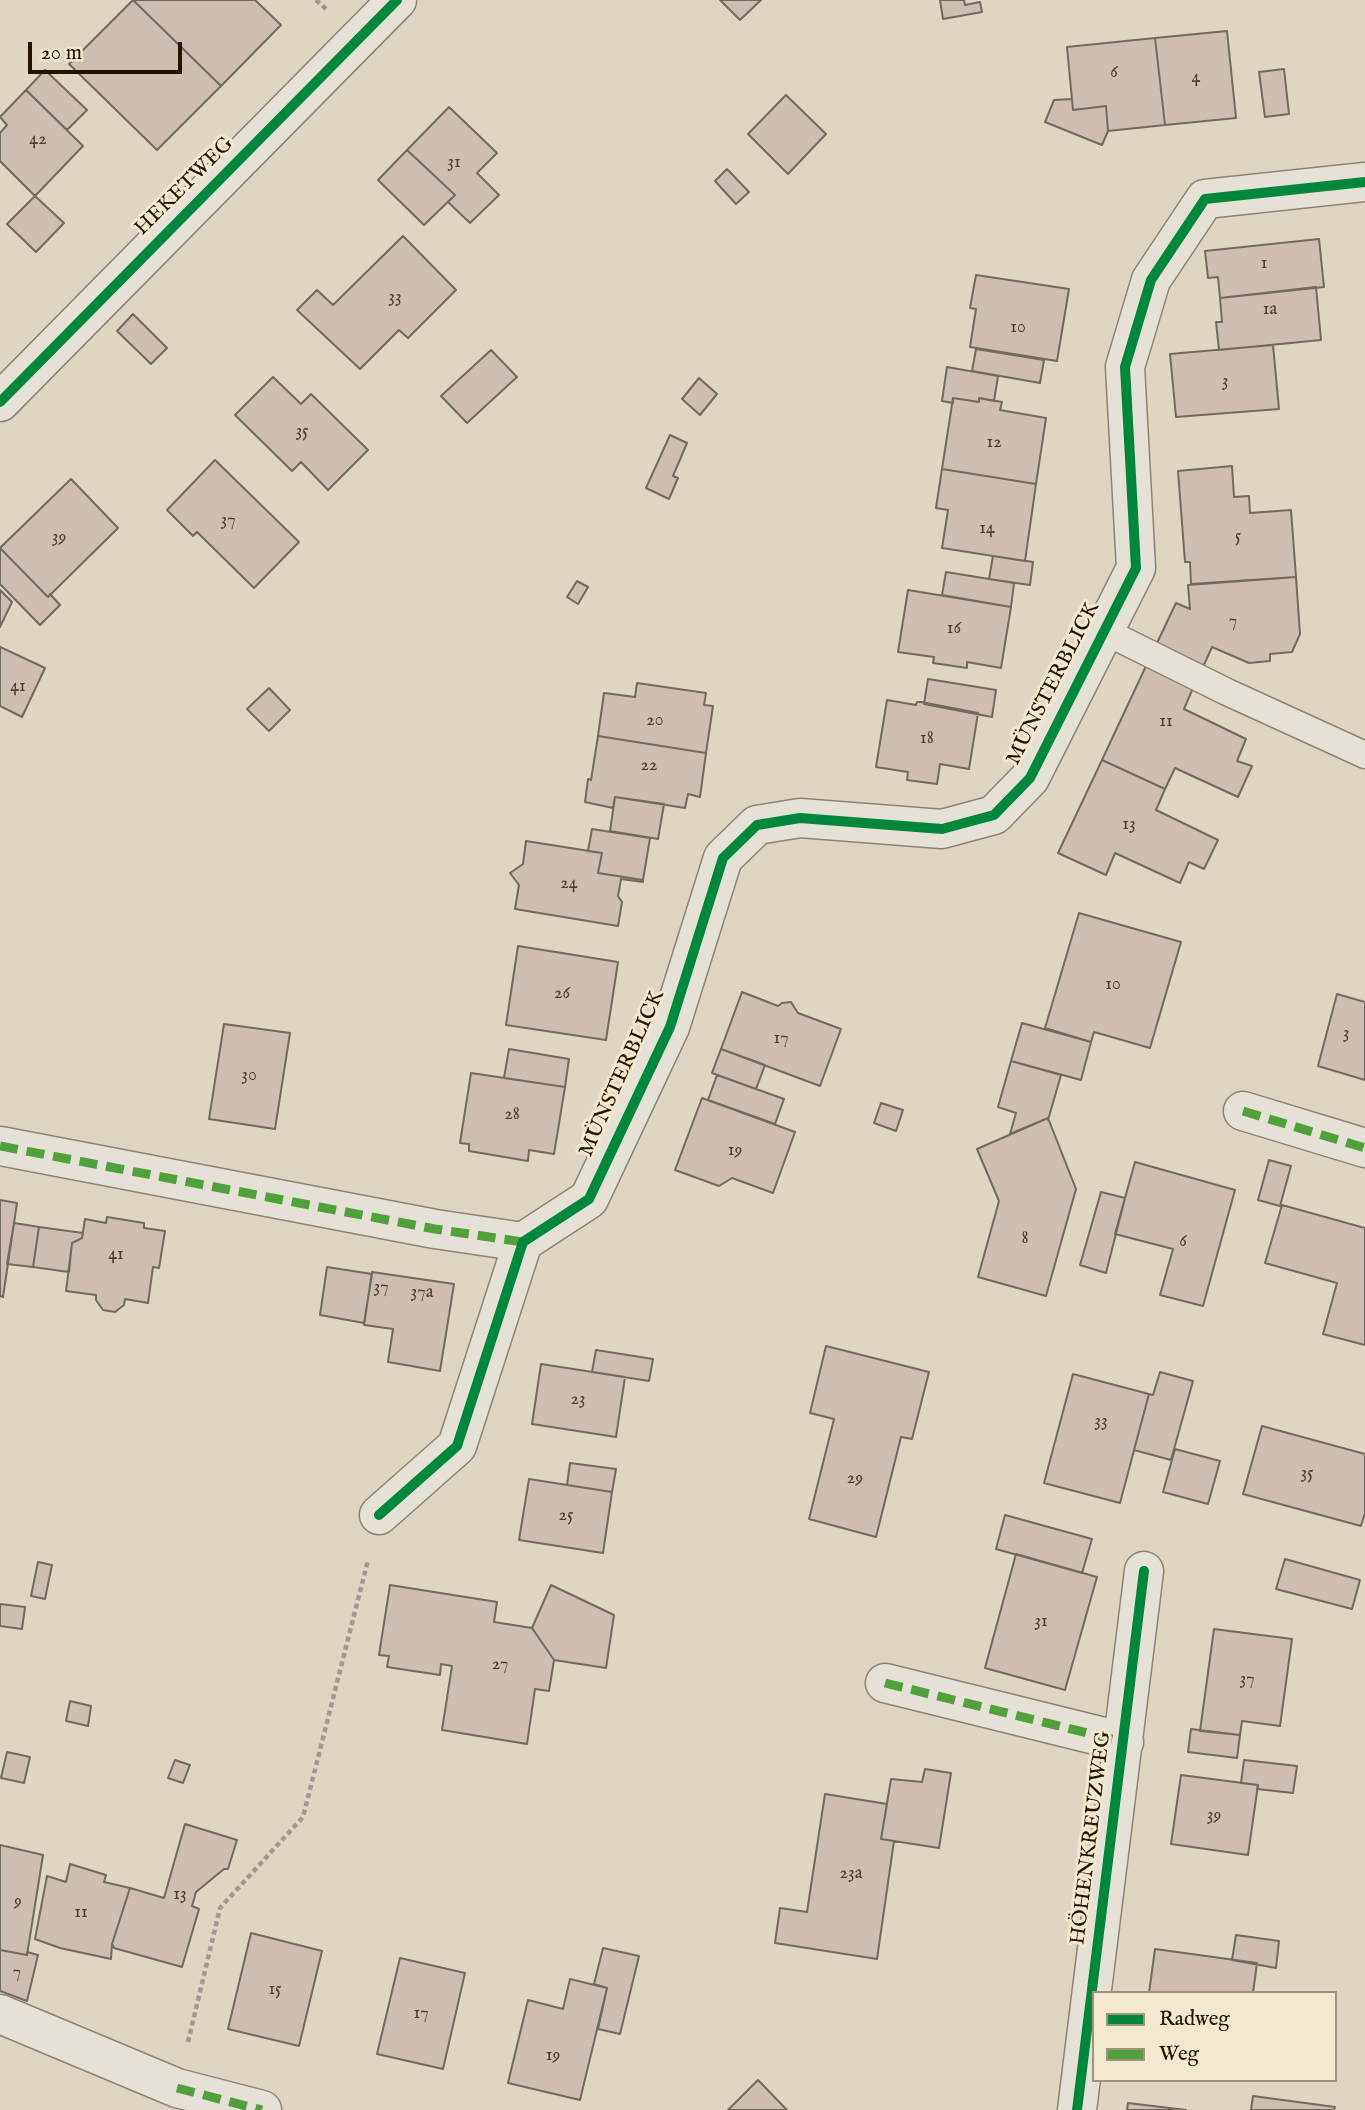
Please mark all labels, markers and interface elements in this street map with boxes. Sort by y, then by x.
scale bar [32,28,186,72]
text: 20 m [41,40,82,67]
house number: 6 [1110,62,1118,84]
house number: 4 [1192,67,1200,89]
house number: 42 [29,129,47,151]
street label: HEKETWEG [130,132,240,242]
house number: 31 [447,152,461,174]
house number: 1 [1261,253,1267,275]
house number: 33 [388,287,402,309]
house number: 1a [1263,299,1277,321]
house number: 10 [1010,317,1026,339]
house number: 3 [1222,371,1228,393]
house number: 35 [295,421,309,443]
house number: 12 [986,432,1002,454]
house number: 37 [220,510,236,532]
house number: 14 [979,518,995,540]
house number: 5 [1235,526,1241,548]
house number: 39 [52,527,66,549]
street label: MÜNSTERBLICK [1002,598,1106,770]
house number: 7 [1229,611,1237,633]
house number: 16 [947,618,961,640]
house number: 41 [10,676,26,698]
house number: 20 [646,710,664,732]
house number: 11 [1159,711,1173,733]
house number: 18 [920,728,934,750]
house number: 22 [641,755,657,777]
house number: 13 [1122,814,1136,836]
house number: 24 [560,873,578,895]
house number: 10 [1105,974,1121,996]
house number: 26 [554,983,570,1005]
street label: MÜNSTERBLICK [575,987,671,1161]
house number: 3 [1343,1023,1349,1045]
house number: 17 [773,1028,789,1050]
house number: 30 [241,1065,257,1087]
house number: 28 [504,1104,520,1126]
house number: 19 [728,1140,742,1162]
house number: 8 [1021,1228,1029,1250]
house number: 6 [1179,1231,1187,1253]
house number: 41 [108,1244,124,1266]
house number: 37 [373,1277,389,1299]
house number: 37a [411,1282,433,1304]
house number: 23 [570,1389,586,1411]
house number: 33 [1094,1411,1108,1433]
house number: 35 [1300,1463,1314,1485]
house number: 29 [847,1468,863,1490]
house number: 25 [559,1505,573,1527]
house number: 31 [1034,1611,1048,1633]
house number: 27 [492,1654,508,1676]
house number: 37 [1239,1669,1255,1691]
street label: HÖHENKREUZWEG [1066,1730,1118,1946]
house number: 39 [1207,1805,1221,1827]
house number: 23a [840,1863,862,1885]
house number: 13 [173,1884,187,1906]
house number: 9 [14,1891,22,1913]
house number: 11 [74,1902,88,1924]
house number: 7 [13,1962,21,1984]
house number: 15 [268,1979,282,2001]
legend [1092,1991,1337,2082]
house number: 17 [413,2003,429,2025]
text: Radweg [1159,2006,1230,2033]
text: Weg [1159,2041,1199,2068]
house number: 19 [546,2045,560,2067]

